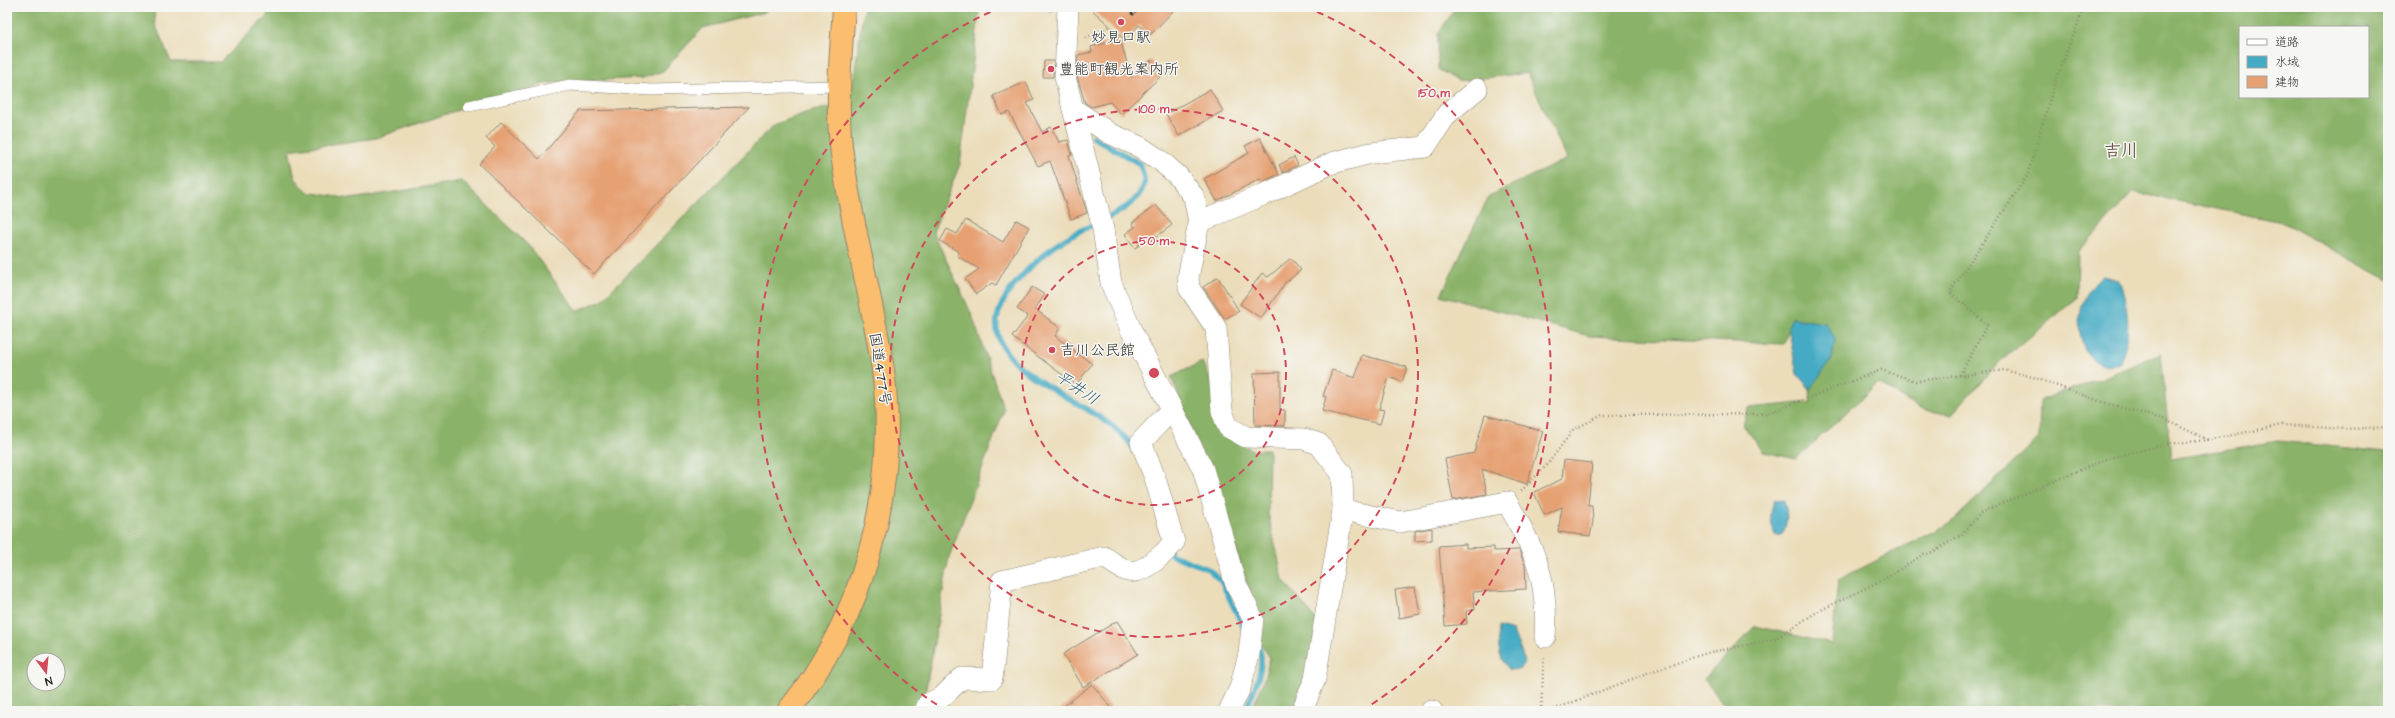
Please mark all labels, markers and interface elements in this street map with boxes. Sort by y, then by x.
marker: 妙見口駅 [1116,17,1126,27]
legend [2239,26,2369,98]
place label: 妙見口駅 [1091,27,1151,48]
text: 道路 [2275,34,2299,51]
text: 水域 [2275,54,2299,71]
place label: 豊能町観光案内所 [1059,59,1179,80]
marker: 豊能町観光案内所 [1046,64,1056,74]
text: 建物 [2275,74,2299,91]
text: 150 m [1418,85,1451,102]
text: 100 m [1139,101,1170,118]
district label: 吉川 [2104,139,2138,163]
text: 50 m [1139,233,1170,250]
street label: 国道477号 [864,331,896,407]
place label: 吉川公民館 [1060,340,1135,361]
marker: 吉川公民館 [1047,345,1057,355]
water label: 平井川 [1051,366,1103,410]
centre of rings [1147,366,1161,380]
north arrow [26,652,66,692]
text: N [43,673,54,689]

